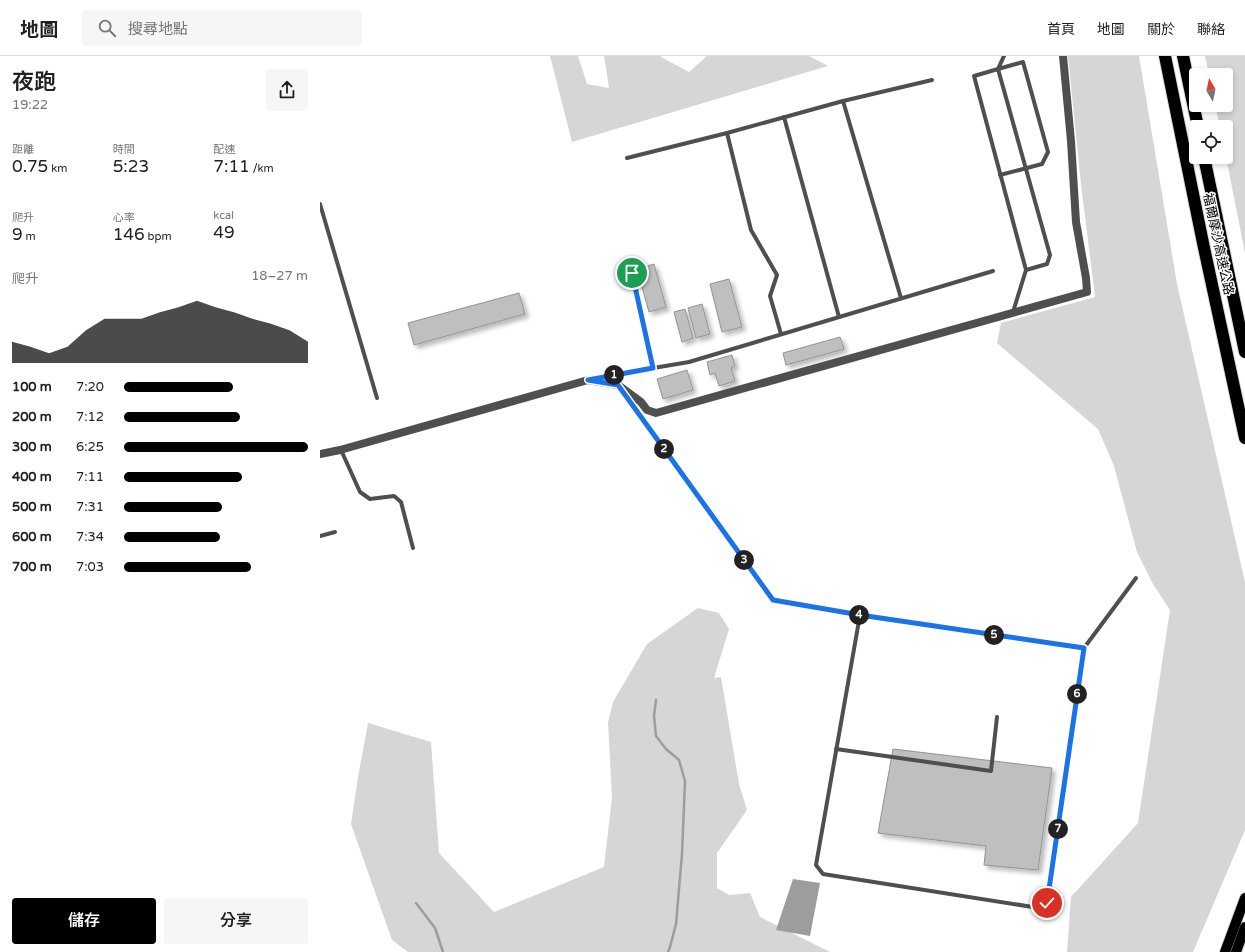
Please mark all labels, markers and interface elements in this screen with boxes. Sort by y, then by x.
search box [82,10,362,46]
icon: search [96,17,118,39]
text: 地圖 [20,19,58,41]
text: 搜尋地點 [128,20,188,38]
text: 首頁 [1047,21,1075,38]
text: 地圖 [1097,21,1125,38]
text: 關於 [1147,21,1175,38]
text: 聯絡 [1197,21,1225,38]
north arrow [1189,68,1233,112]
map controls [1189,68,1233,164]
text: 夜跑 [12,69,56,95]
button: share [266,69,308,111]
text: 19:22 [12,97,48,113]
button: locate [1189,120,1233,164]
text: 距離 [12,143,34,156]
text: 時間 [113,143,135,156]
text: 配速 [213,143,235,156]
text: 0.75 [12,156,48,177]
text: 5:23 [113,156,149,177]
text: 7:11 [213,156,250,177]
text: km [48,162,67,175]
text: /km [250,162,274,175]
street label: 福爾摩沙高速公路 [1199,191,1237,297]
text: kcal [213,209,234,222]
text: 爬升 [12,211,34,224]
text: 心率 [113,211,135,224]
text: 49 [213,222,235,243]
text: 9 [12,224,23,245]
text: 146 [113,224,145,245]
text: m [23,230,36,243]
text: bpm [145,230,172,243]
pin [615,256,649,290]
icon: arrive [621,262,643,284]
text: 18–27 m [251,268,308,284]
text: 爬升 [12,271,38,287]
pin: 1 [604,365,624,385]
text: 1 [611,368,617,381]
text: 100 m [12,379,52,395]
text: 7:20 [76,379,104,395]
text: 200 m [12,409,52,425]
text: 7:12 [76,409,104,425]
text: 300 m [12,439,52,455]
text: 6:25 [76,439,104,455]
pin: 2 [654,439,674,459]
text: 2 [661,442,667,455]
text: 400 m [12,469,52,485]
text: 7:11 [76,469,104,485]
text: 500 m [12,499,52,515]
text: 7:31 [76,499,104,515]
text: 600 m [12,529,52,545]
text: 7:34 [76,529,104,545]
pin: 3 [734,550,754,570]
text: 3 [741,553,747,566]
text: 700 m [12,559,52,575]
text: 7:03 [76,559,104,575]
pin: 4 [849,605,869,625]
text: 4 [856,608,862,621]
pin: 5 [984,625,1004,645]
text: 5 [991,628,997,641]
pin: 6 [1067,684,1087,704]
text: 6 [1074,687,1080,700]
pin: 7 [1048,819,1068,839]
text: 7 [1055,822,1061,835]
pin [1030,886,1064,920]
icon: check [1036,892,1058,914]
button: 儲存 [12,898,156,944]
button: 分享 [164,898,308,944]

